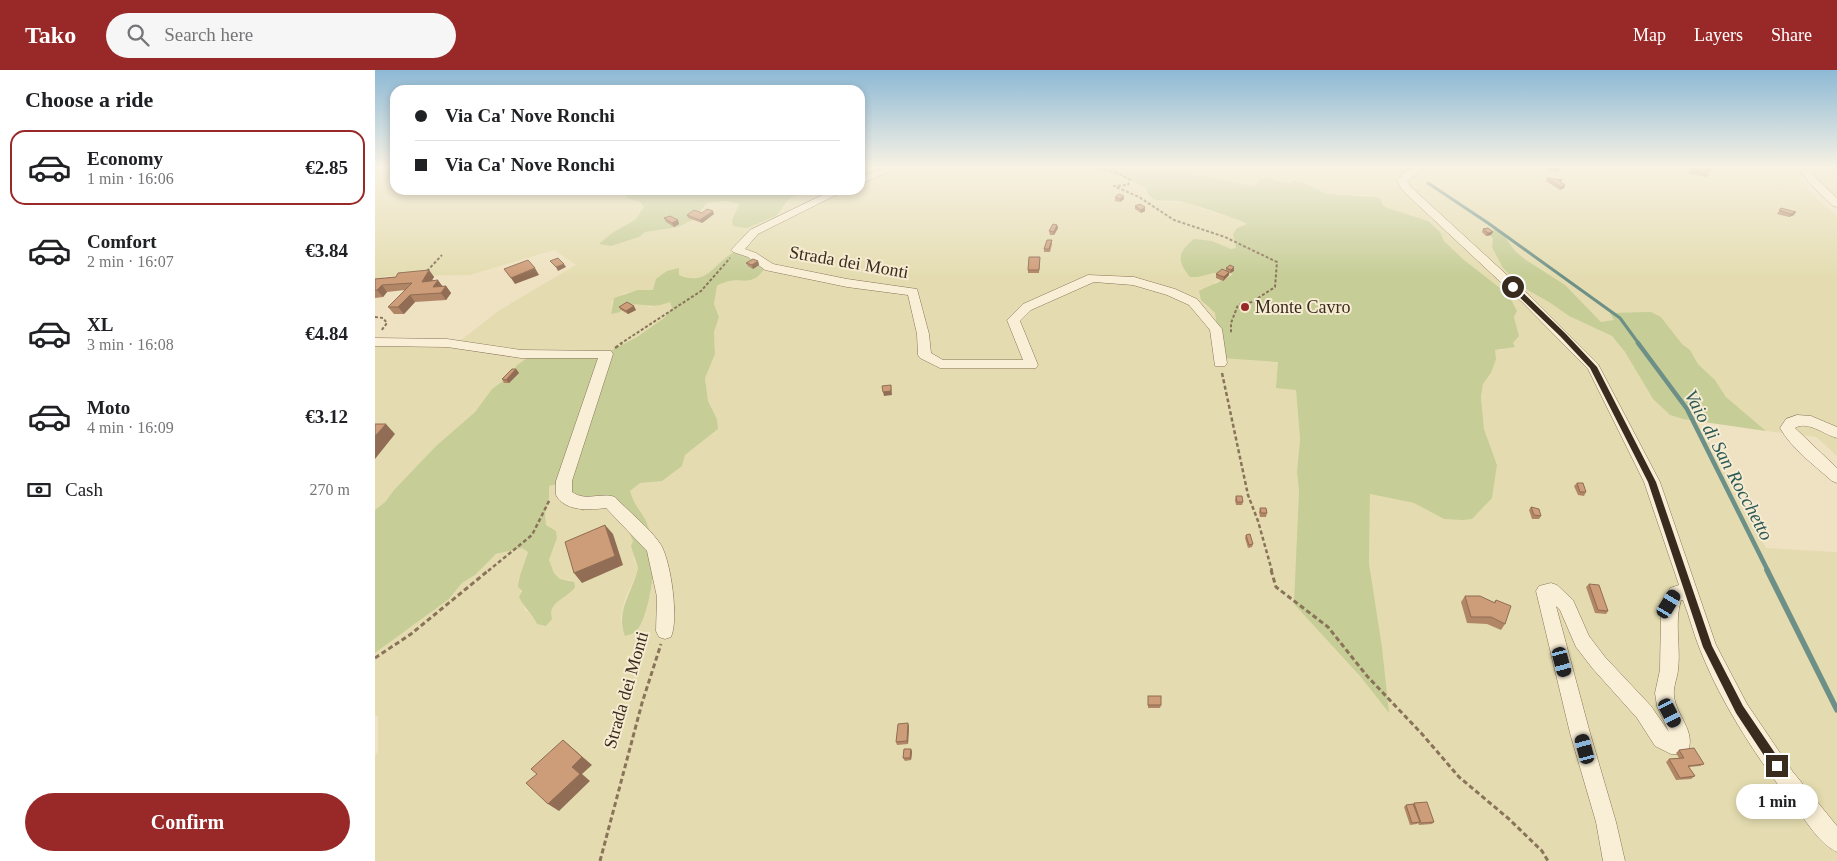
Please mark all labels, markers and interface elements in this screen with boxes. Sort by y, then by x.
search box [106,13,456,58]
icon: search [124,21,152,49]
text: Tako [25,22,76,48]
text: Search here [164,24,253,45]
text: Map [1633,25,1666,45]
text: Layers [1694,25,1743,45]
text: Share [1771,25,1812,45]
text: Choose a ride [25,87,153,112]
text: Via Ca' Nove Ronchi [445,105,615,126]
icon: car [27,145,72,190]
text: Economy [87,148,163,169]
text: Via Ca' Nove Ronchi [445,154,615,175]
text: €2.85 [305,157,348,178]
text: 1 min · 16:06 [87,170,174,187]
icon: car [27,228,72,273]
text: Comfort [87,231,157,252]
text: €3.84 [305,240,348,261]
street label: Strada dei Monti [788,242,910,282]
text: 2 min · 16:07 [87,253,174,270]
route start [1502,276,1524,298]
place label: Monte Cavro [1255,297,1350,317]
marker: Monte Cavro [1239,301,1251,313]
icon: car [27,311,72,356]
text: XL [87,314,113,335]
text: €4.84 [305,323,348,344]
text: 3 min · 16:08 [87,336,174,353]
water label: Vaio di San Rocchetto [1680,386,1778,544]
icon: car [27,394,72,439]
text: Moto [87,397,130,418]
text: €3.12 [305,406,348,427]
text: 4 min · 16:09 [87,419,174,436]
icon: cash [25,476,53,504]
text: Cash [65,479,103,500]
text: 270 m [310,481,350,498]
car [1654,587,1683,621]
street label: Strada dei Monti [600,629,652,751]
car [1550,646,1573,678]
car [1656,696,1683,730]
car [1573,733,1596,765]
route end [1766,755,1788,777]
callout: 1 min [1736,784,1818,818]
button: Confirm [25,793,350,851]
text: 1 min [1758,793,1796,810]

